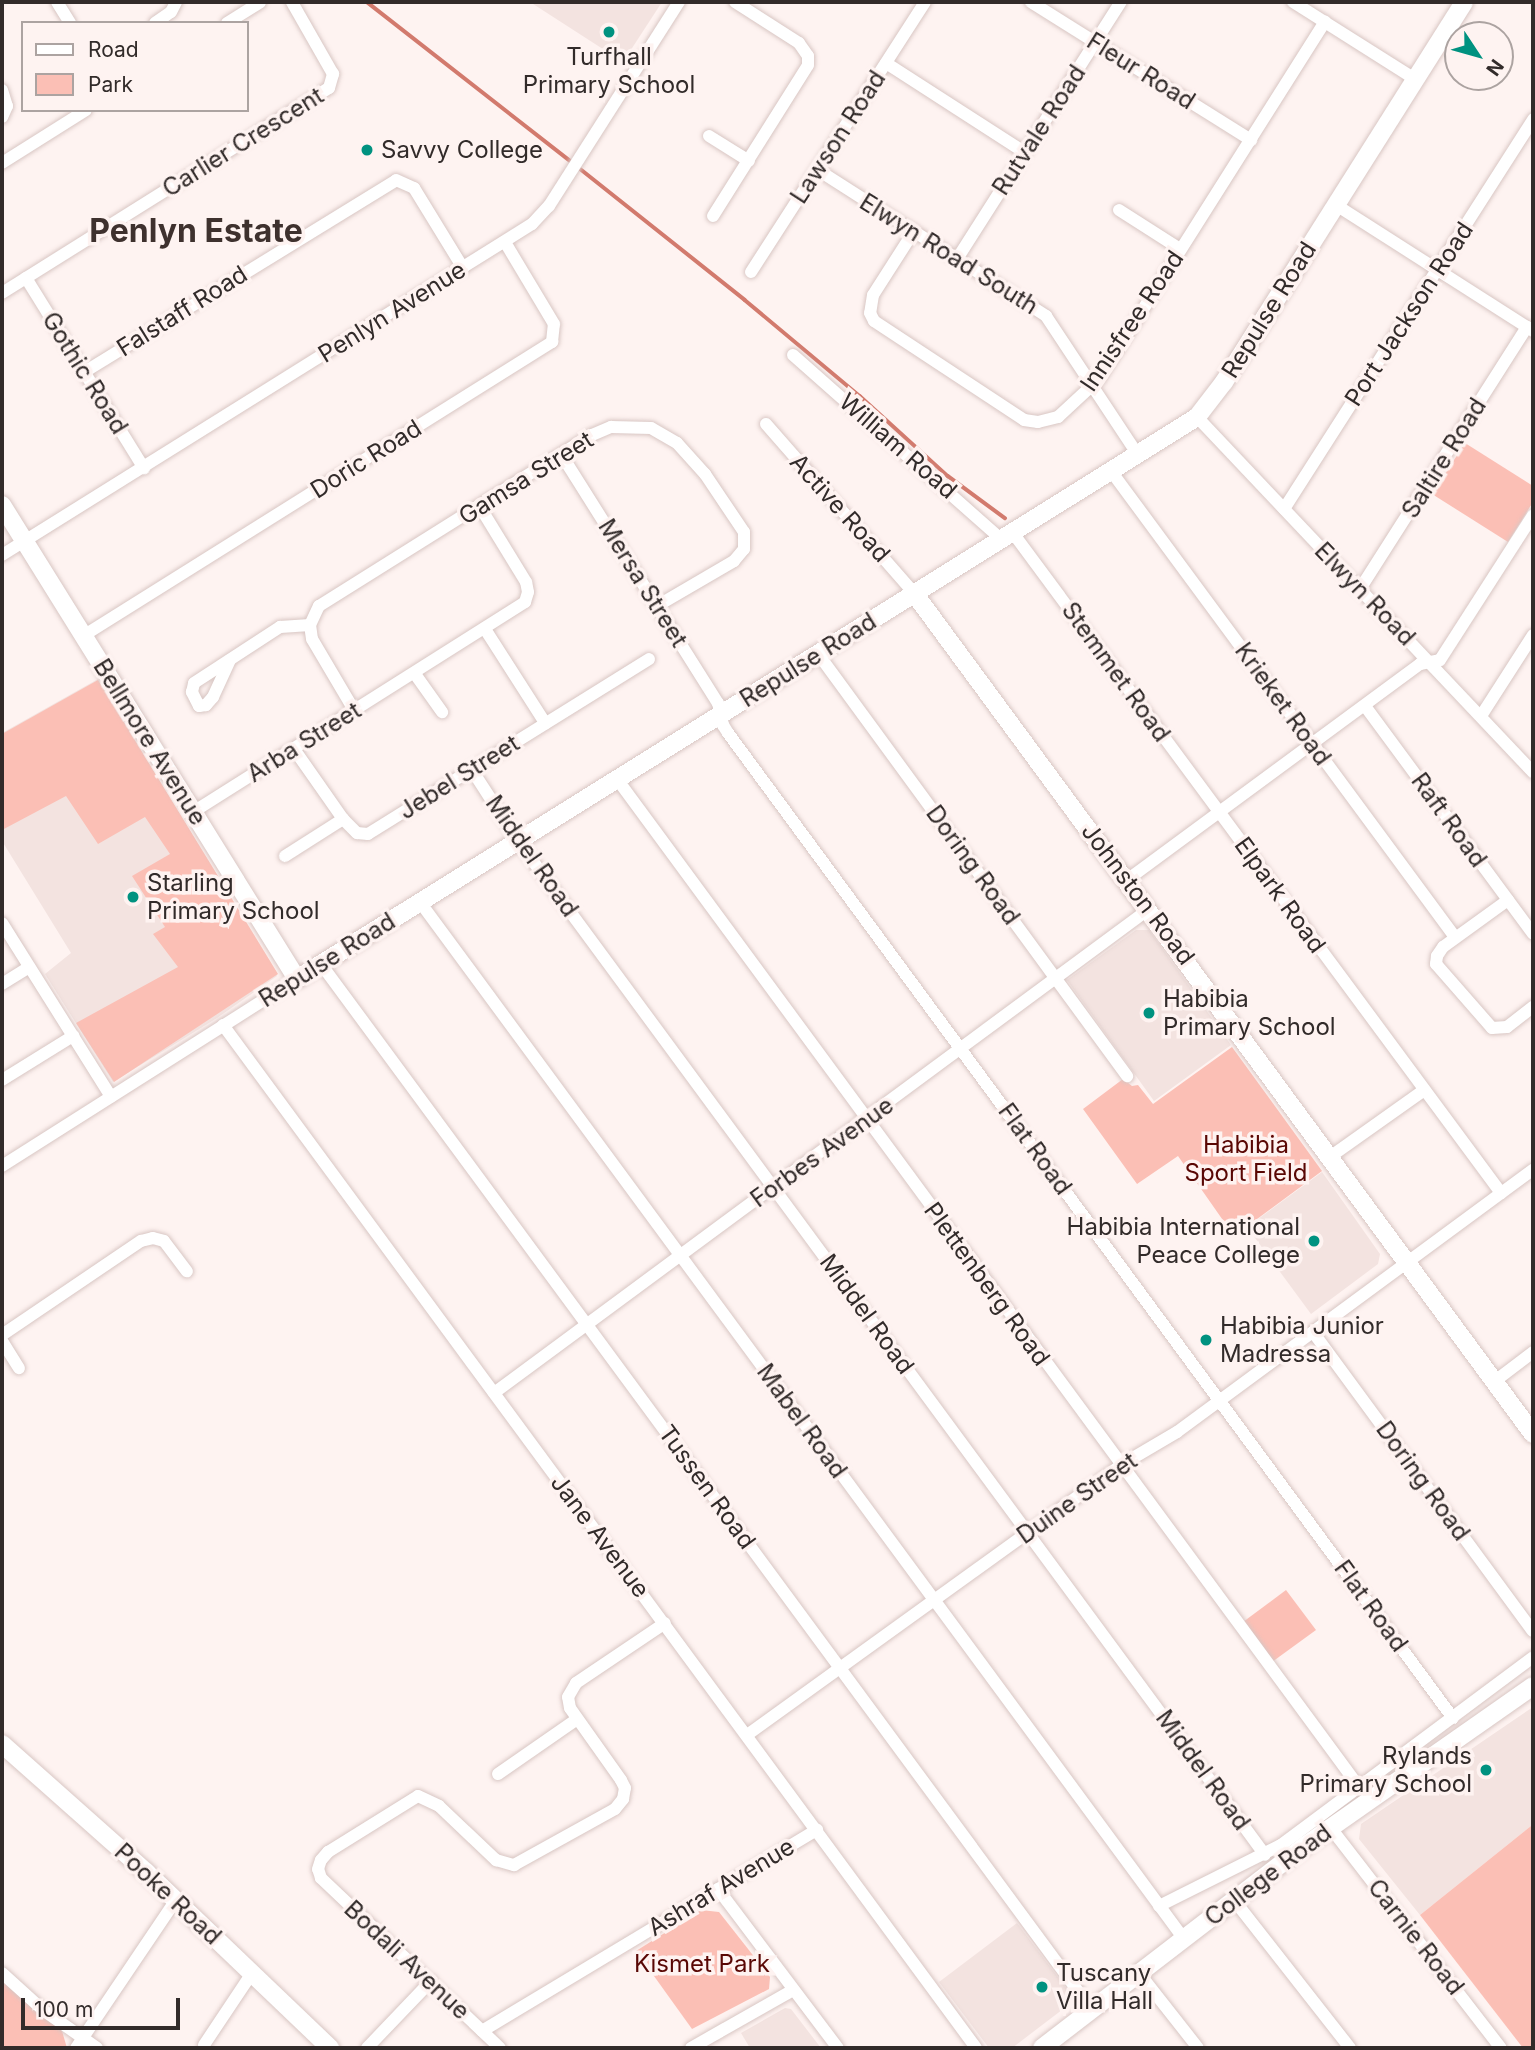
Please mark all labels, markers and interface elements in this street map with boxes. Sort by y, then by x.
legend [21,21,248,112]
north arrow [1444,21,1514,91]
marker: Turfhall Primary School [601,24,617,40]
street label: Fleur Road [1082,27,1200,115]
text: Road [88,37,139,62]
place label: Turfhall Primary School [523,43,695,99]
text: N [1481,55,1508,80]
street label: Rutvale Road [986,60,1092,200]
street label: Lawson Road [784,65,892,209]
text: Park [88,72,133,97]
street label: Carlier Crescent [157,81,329,203]
place label: Savvy College [381,136,543,164]
marker: Savvy College [359,142,375,158]
street label: Elwyn Road South [854,187,1044,321]
district label: Penlyn Estate [89,212,303,250]
street label: Port Jackson Road [1339,217,1479,411]
street label: Repulse Road [1216,237,1322,383]
street label: Innisfree Road [1074,245,1190,397]
street label: Penlyn Avenue [313,255,471,369]
street label: Falstaff Road [111,259,253,363]
street label: Gothic Road [36,307,134,439]
street label: William Road [833,387,963,505]
street label: Saltire Road [1396,393,1492,523]
street label: Doric Road [305,414,427,504]
street label: Gamsa Street [453,425,599,531]
street label: Active Road [784,448,896,568]
street label: Mersa Street [592,514,694,652]
street label: Elwyn Road [1309,536,1421,652]
street label: Stemmet Road [1056,597,1176,747]
street label: Repulse Road [735,607,881,713]
street label: Krieket Road [1229,637,1337,771]
street label: Bellmore Avenue [87,654,213,830]
street label: Arba Street [242,696,366,788]
street label: Jebel Street [393,729,525,825]
street label: Raft Road [1405,767,1493,873]
street label: Middel Road [480,790,584,922]
street label: Doring Road [920,800,1026,930]
street label: Johnston Road [1075,817,1201,971]
street label: Elpark Road [1228,832,1332,958]
place label: Starling Primary School [147,869,320,925]
marker: Starling Primary School [125,889,141,905]
street label: Repulse Road [254,907,400,1013]
place label: Habibia Primary School [1163,985,1336,1041]
marker: Habibia Primary School [1141,1005,1157,1021]
street label: Forbes Avenue [745,1091,899,1213]
street label: Flat Road [992,1098,1078,1200]
park label: Habibia Sport Field [1185,1131,1307,1187]
street label: Plettenberg Road [918,1197,1056,1371]
place label: Habibia International Peace College [1067,1213,1300,1269]
marker: Habibia International Peace College [1306,1233,1322,1249]
street label: Middel Road [814,1248,920,1380]
place label: Habibia Junior Madressa [1220,1312,1384,1368]
marker: Habibia Junior Madressa [1198,1332,1214,1348]
street label: Mabel Road [751,1358,853,1484]
street label: Doring Road [1370,1416,1476,1546]
street label: Tussen Road [652,1419,762,1555]
street label: Duine Street [1011,1446,1143,1550]
street label: Jane Avenue [544,1469,656,1603]
street label: Flat Road [1328,1555,1414,1657]
street label: Middel Road [1150,1704,1256,1836]
place label: Rylands Primary School [1299,1742,1472,1798]
marker: Rylands Primary School [1478,1762,1494,1778]
street label: College Road [1199,1818,1337,1932]
street label: Ashraf Avenue [642,1832,800,1942]
street label: Pooke Road [109,1837,227,1951]
street label: Carnie Road [1362,1873,1470,2001]
street label: Bodali Avenue [338,1895,476,2025]
park label: Kismet Park [634,1950,770,1978]
place label: Tuscany Villa Hall [1056,1959,1153,2015]
marker: Tuscany Villa Hall [1034,1979,1050,1995]
scale bar [24,1983,184,2027]
text: 100 m [34,1997,93,2022]

